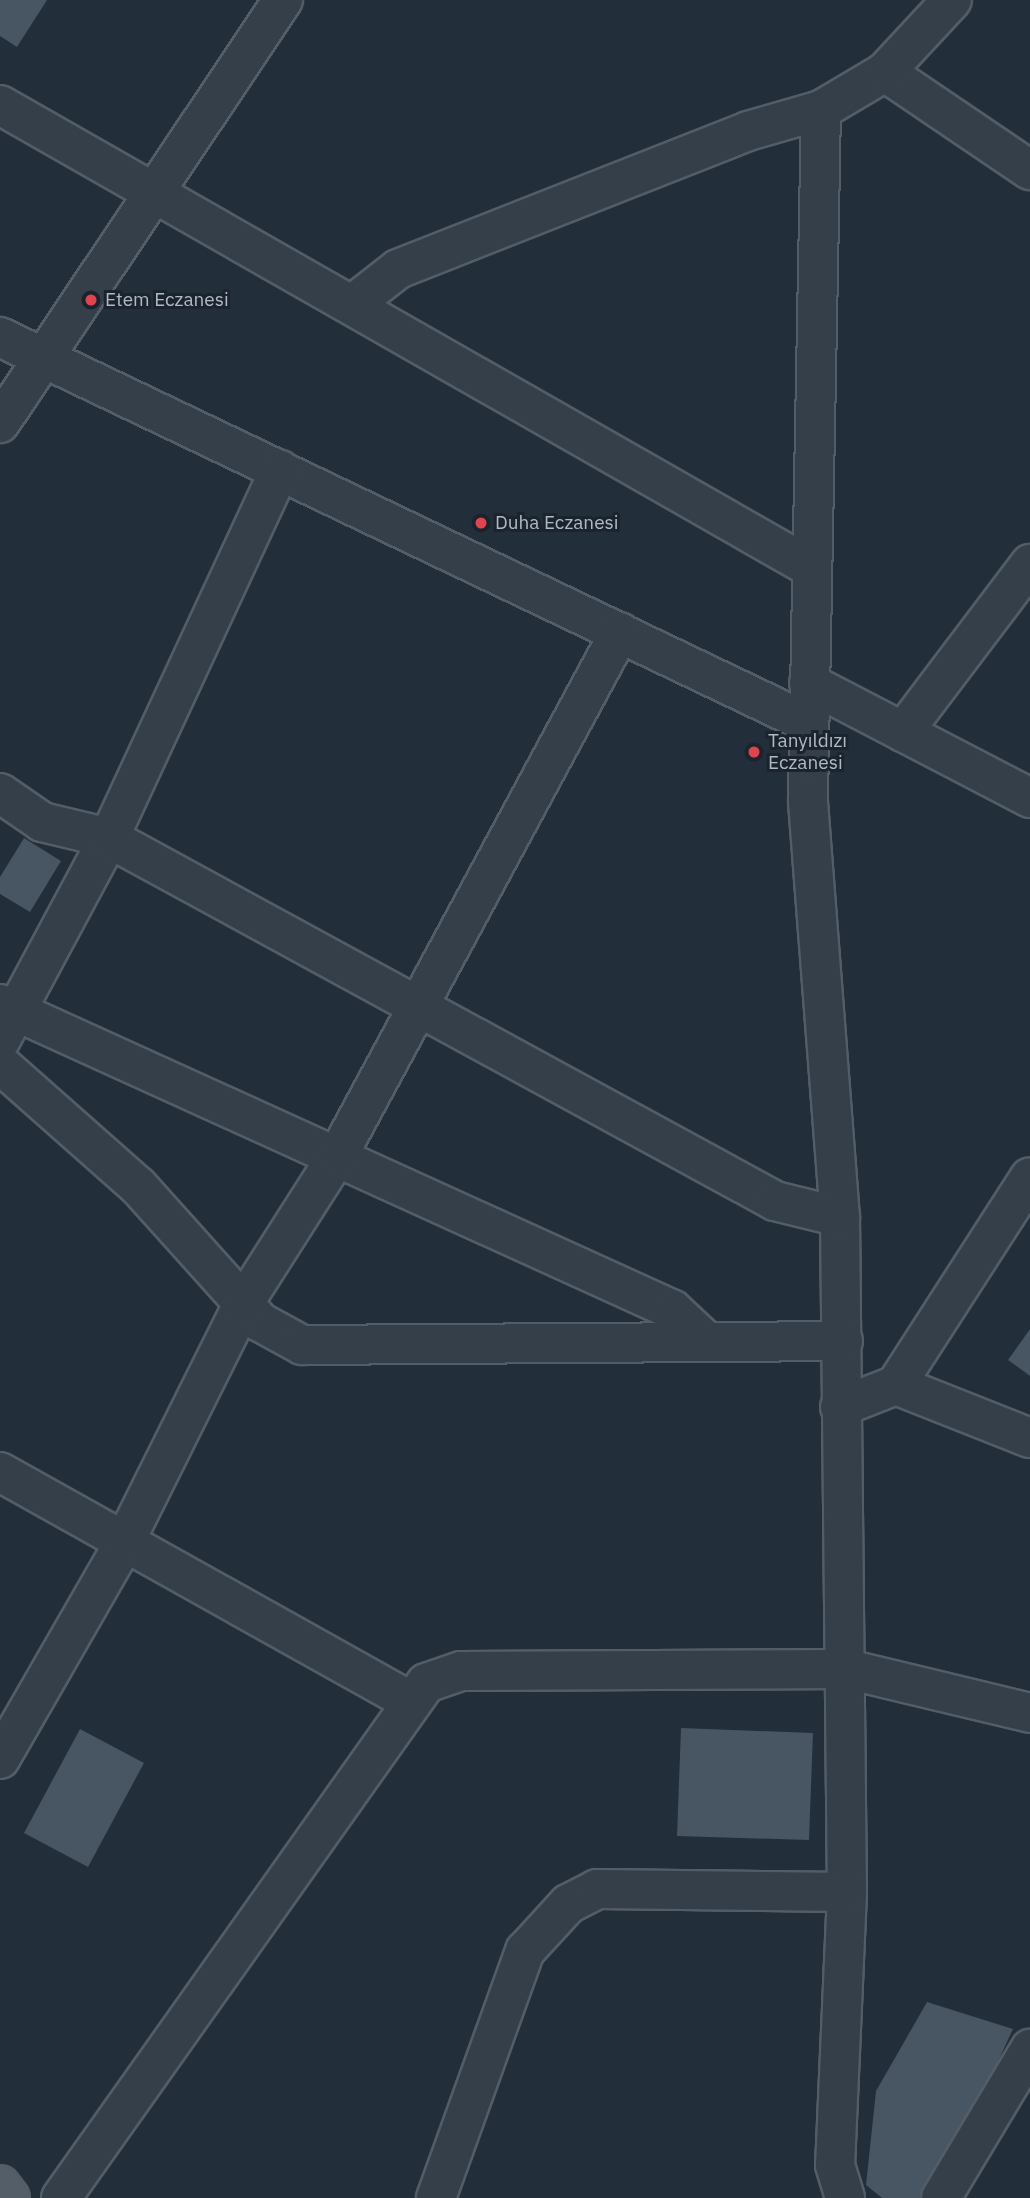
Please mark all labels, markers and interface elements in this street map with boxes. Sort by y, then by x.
place label: Etem Eczanesi [105,289,229,311]
marker: Etem Eczanesi [83,292,99,308]
place label: Duha Eczanesi [495,512,619,534]
marker: Duha Eczanesi [473,515,489,531]
place label: Tanyıldızı Eczanesi [768,730,847,774]
marker: Tanyıldızı Eczanesi [746,744,762,760]

